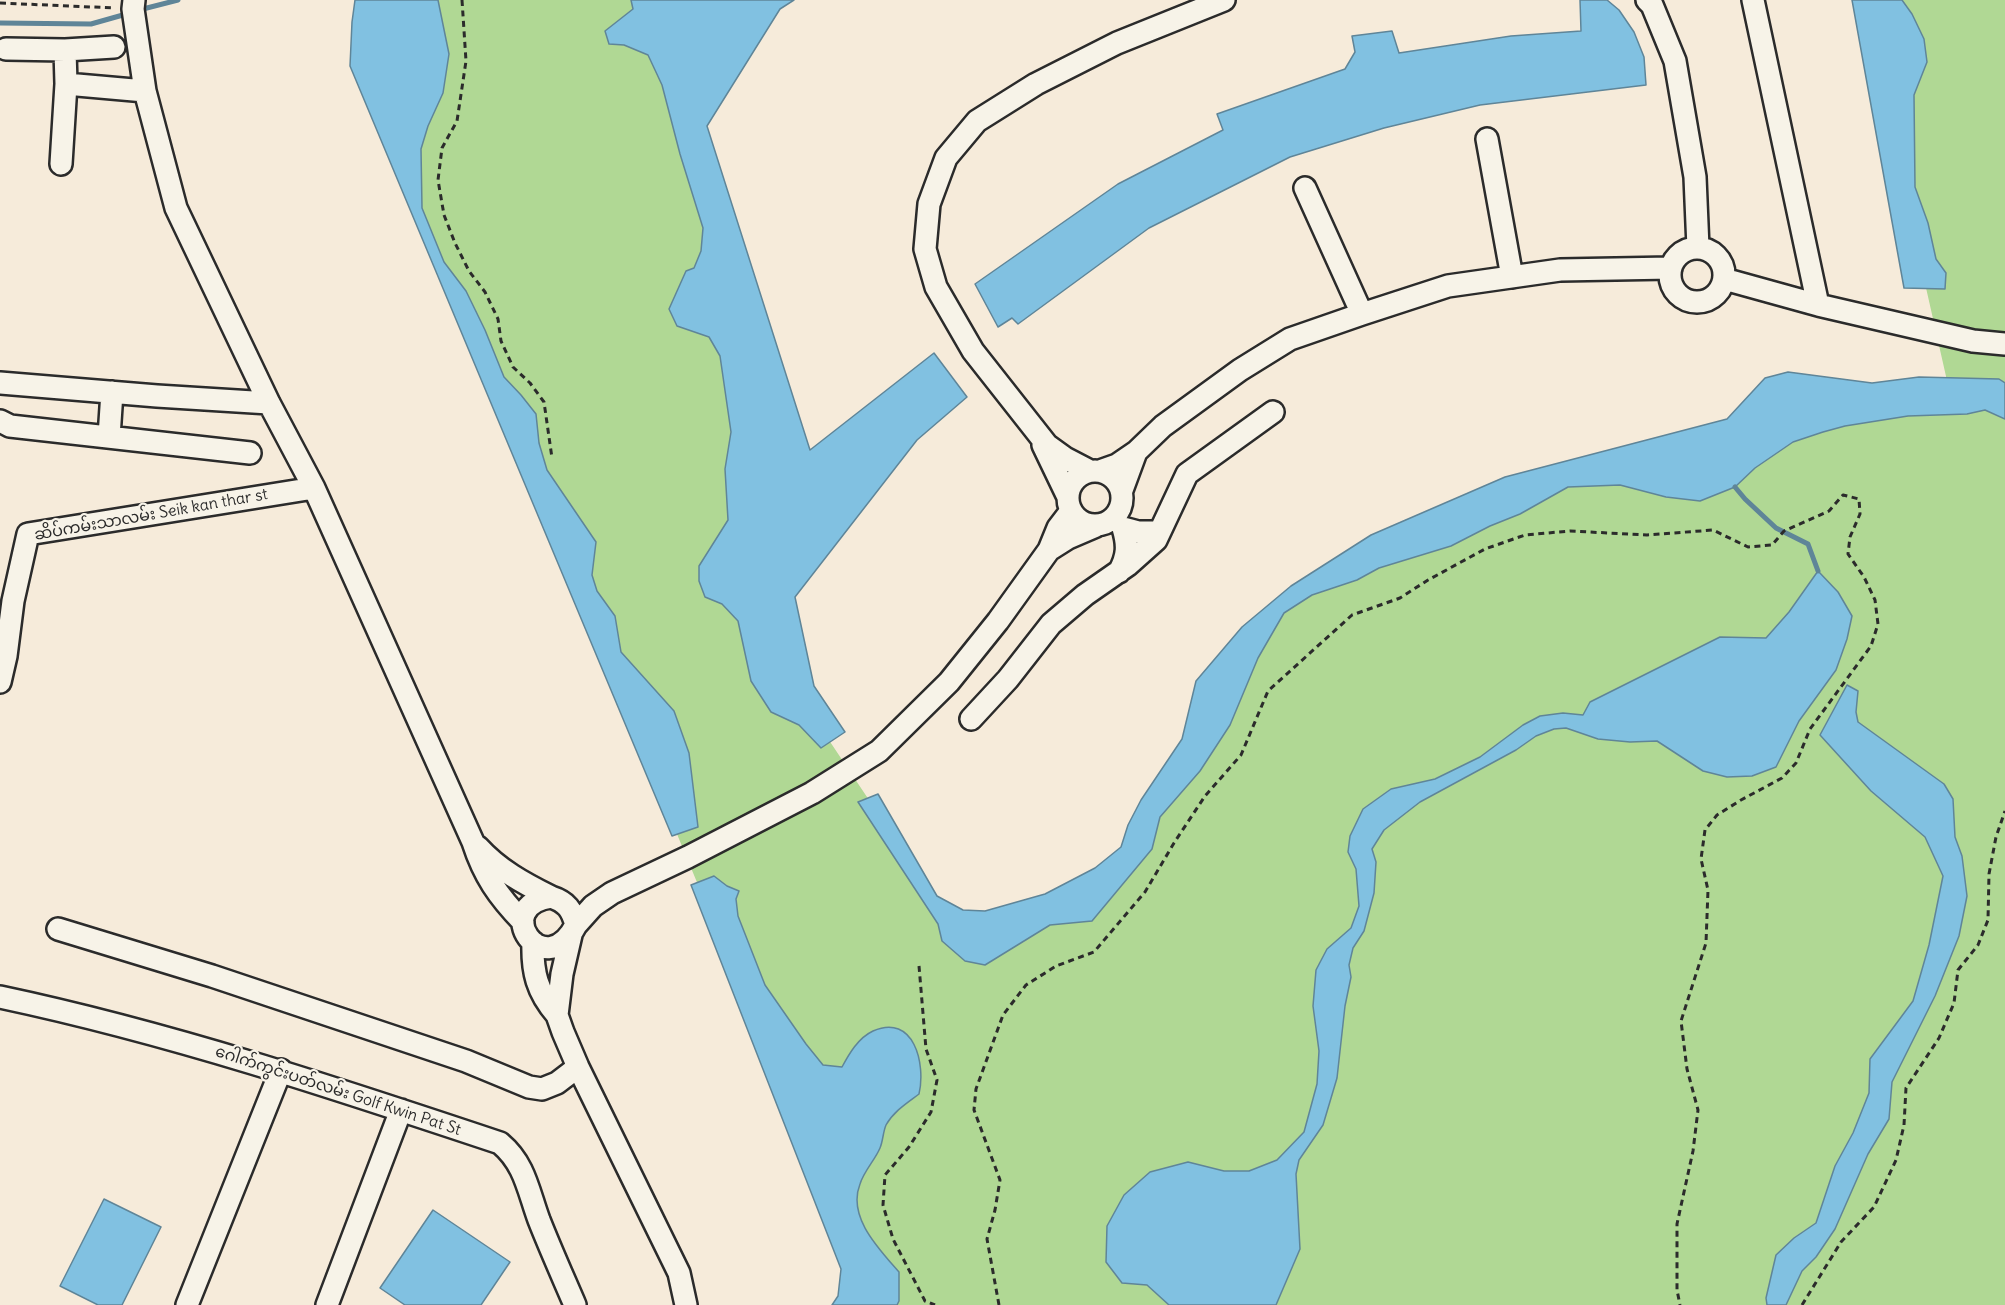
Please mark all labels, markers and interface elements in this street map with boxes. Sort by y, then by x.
street label: ဆိပ်ကမ်းသာလမ်း Seik kan thar st [33,485,269,545]
street label: ဂေါက်ကွင်းပတ်လမ်း Golf Kwin Pat St [213,1042,463,1140]

